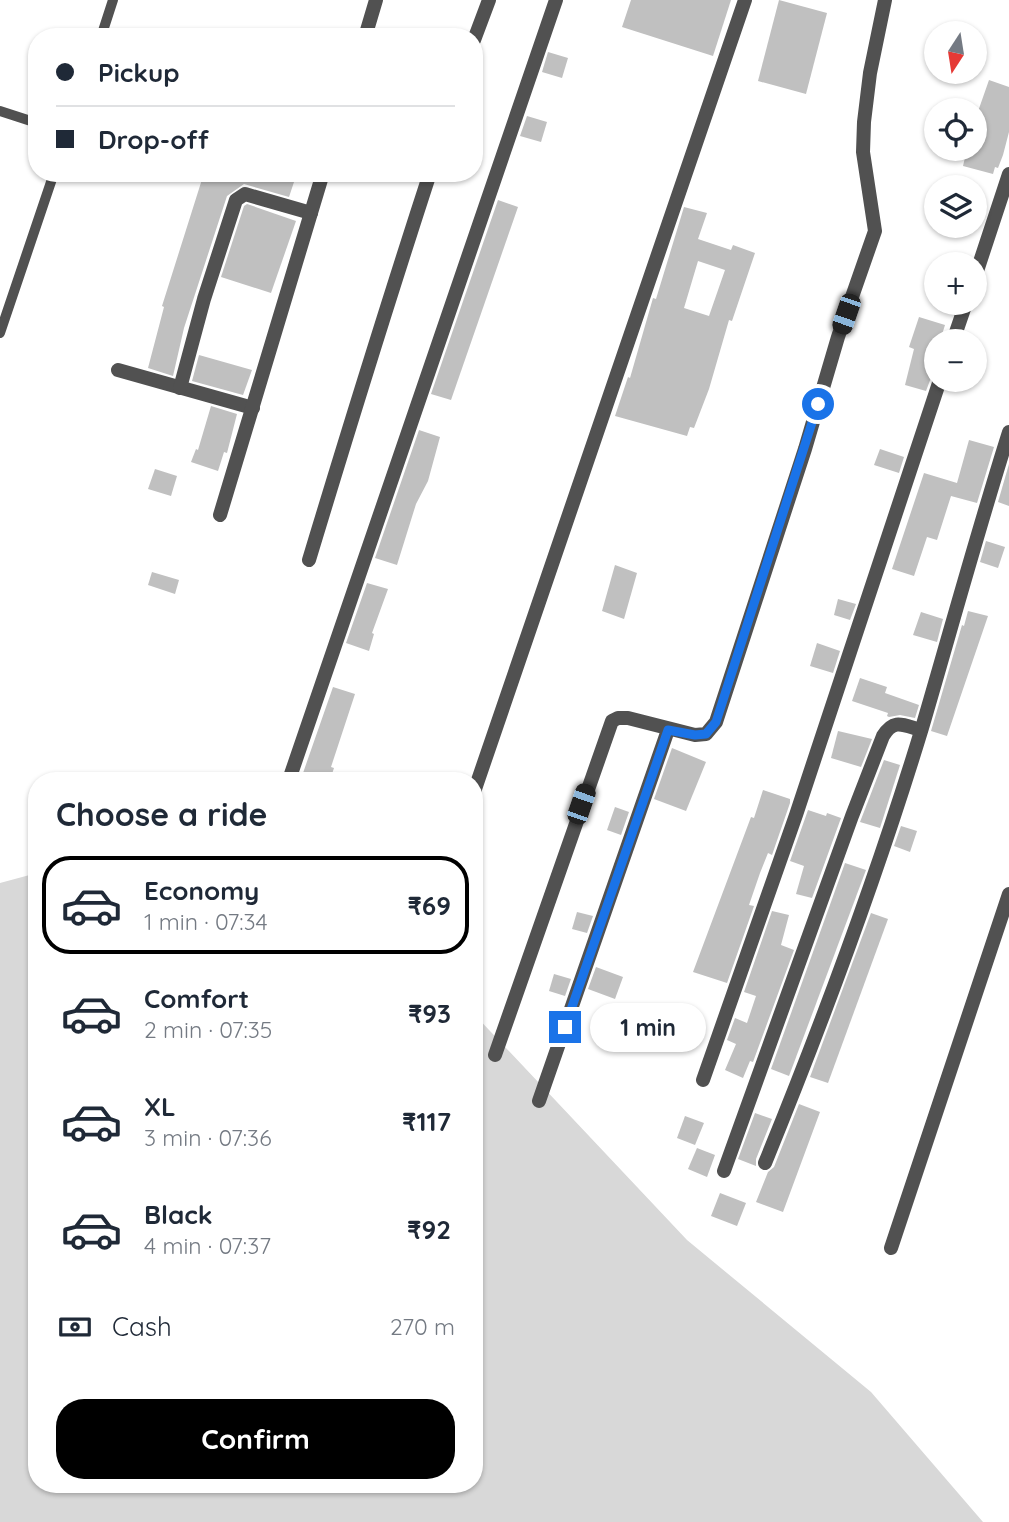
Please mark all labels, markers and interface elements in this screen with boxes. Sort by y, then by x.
north arrow [924,21,987,84]
map controls [924,21,987,392]
text: Pickup [98,56,180,89]
button: locate [924,98,987,161]
text: Drop-off [98,123,209,156]
button: layers [924,175,987,238]
button: + [924,252,987,315]
car [830,291,863,337]
button: − [924,329,987,392]
route start [802,388,834,420]
car [565,781,598,827]
text: Choose a ride [56,794,268,834]
icon: car [60,874,123,937]
text: Economy [144,874,259,907]
text: ₹69 [407,889,451,922]
text: 1 min · 07:34 [144,907,268,936]
icon: car [60,982,123,1045]
text: Comfort [144,982,249,1015]
text: ₹93 [408,997,451,1030]
callout: 1 min [590,1002,705,1052]
route end [549,1011,581,1043]
text: 1 min [620,1013,676,1042]
text: 2 min · 07:35 [144,1015,272,1044]
icon: car [60,1090,123,1153]
text: XL [144,1090,176,1123]
text: ₹117 [402,1105,451,1138]
text: 3 min · 07:36 [144,1123,272,1152]
icon: car [60,1198,123,1261]
text: Black [144,1198,213,1231]
text: ₹92 [407,1213,451,1246]
text: 4 min · 07:37 [144,1231,271,1260]
icon: cash [56,1308,94,1346]
text: Cash [112,1310,172,1343]
text: 270 m [390,1312,455,1341]
button: Confirm [56,1399,455,1479]

